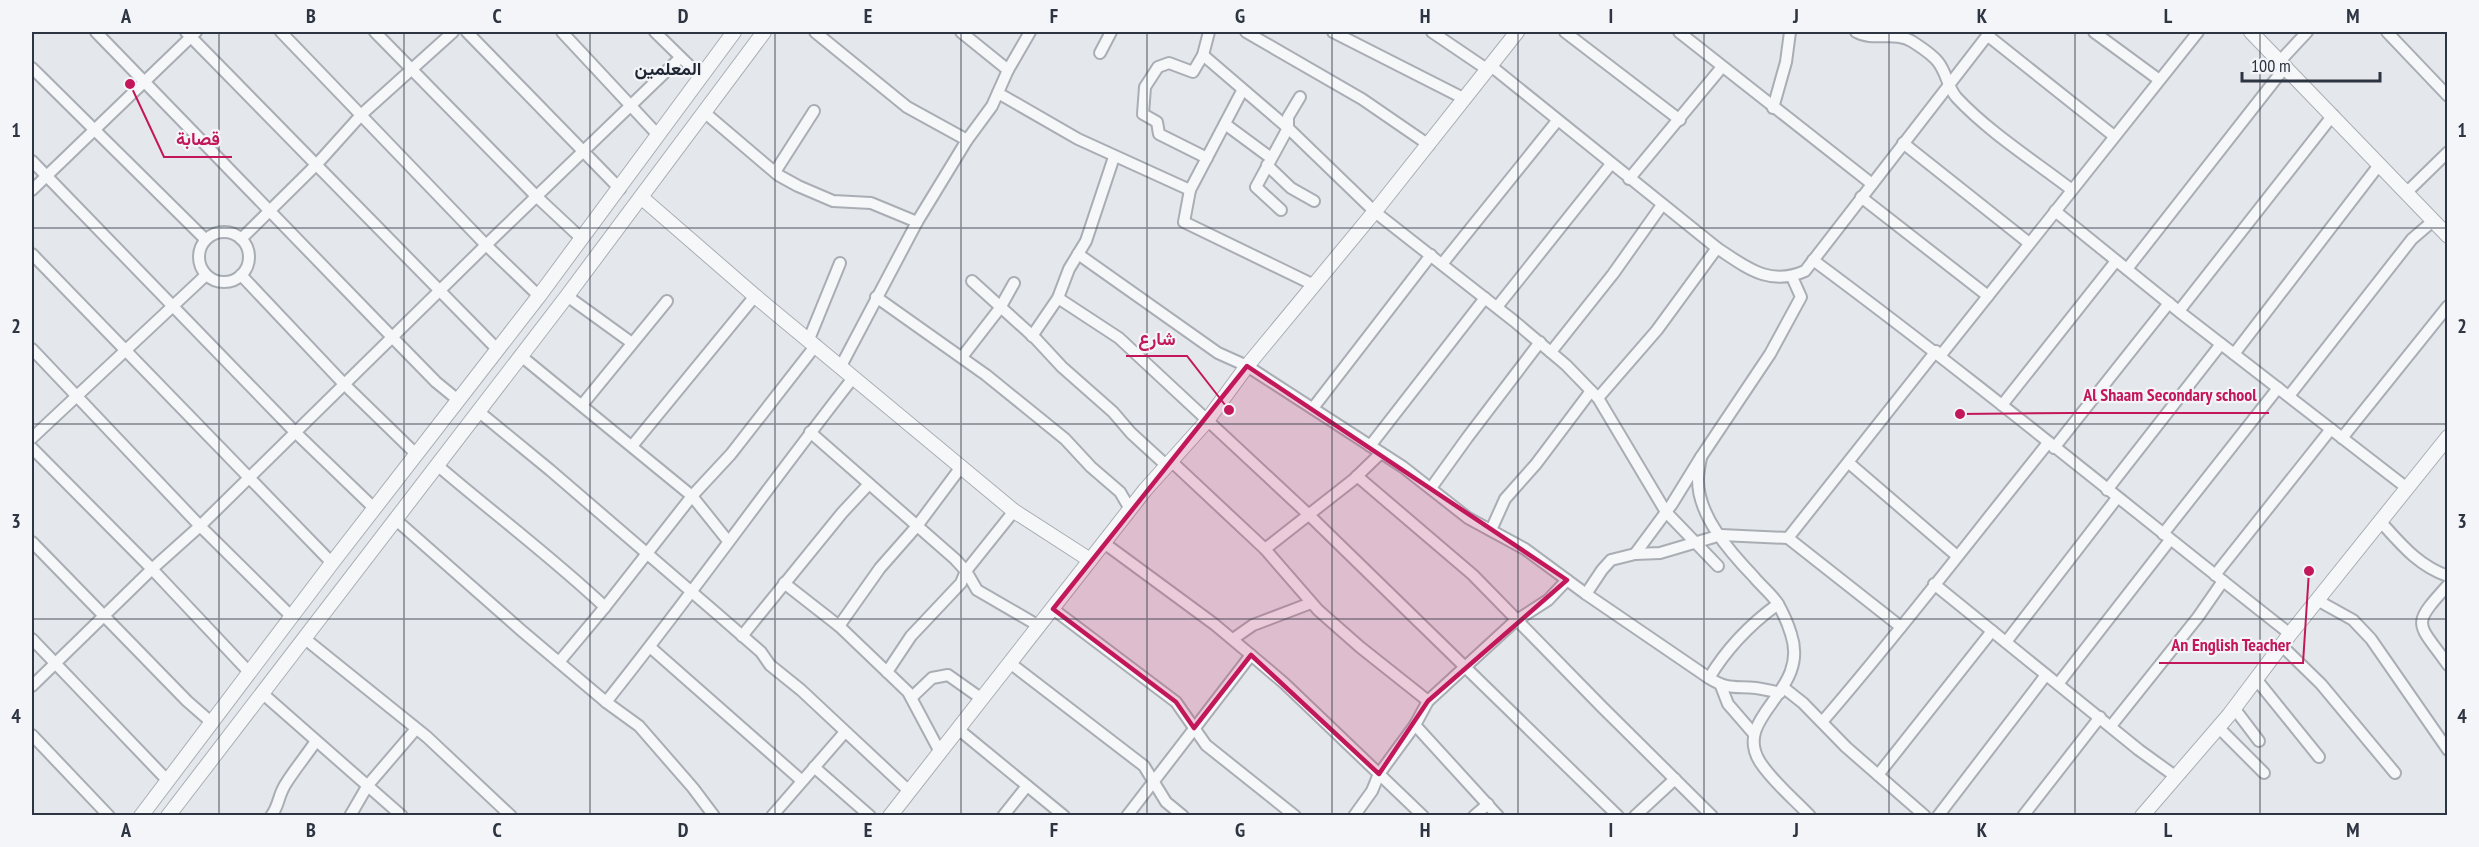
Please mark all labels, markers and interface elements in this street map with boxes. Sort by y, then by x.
text: A [120,3,132,29]
text: B [306,3,316,29]
text: C [492,3,502,29]
text: D [678,3,689,29]
text: E [864,3,872,29]
text: F [1050,3,1058,29]
text: G [1235,3,1245,29]
text: H [1420,3,1430,29]
text: I [1609,3,1613,29]
text: J [1792,3,1799,29]
text: K [1977,3,1988,29]
text: L [2164,3,2173,29]
text: M [2346,3,2360,29]
scale bar [2242,45,2380,83]
text: 100 m [2251,54,2291,77]
district label: المعلمين [634,57,702,80]
text: 1 [11,117,21,143]
text: 1 [2457,117,2467,143]
callout: قصابة [164,121,232,157]
text: قصابة [176,127,220,150]
text: 2 [11,313,21,339]
text: 2 [2457,313,2467,339]
callout: شارع [1126,320,1187,356]
text: شارع [1138,327,1176,351]
callout: Al Shaam Secondary school [2071,377,2269,413]
text: Al Shaam Secondary school [2082,383,2257,406]
text: 3 [11,508,21,534]
text: 3 [2457,508,2467,534]
callout: An English Teacher [2159,627,2303,663]
text: An English Teacher [2170,633,2292,656]
text: 4 [11,703,21,729]
text: 4 [2457,703,2467,729]
text: A [120,817,132,843]
text: B [306,817,316,843]
text: C [492,817,502,843]
text: D [678,817,689,843]
text: E [864,817,872,843]
text: F [1050,817,1058,843]
text: G [1235,817,1245,843]
text: H [1420,817,1430,843]
text: I [1609,817,1613,843]
text: J [1792,817,1799,843]
text: K [1977,817,1988,843]
text: L [2164,817,2173,843]
text: M [2346,817,2360,843]

